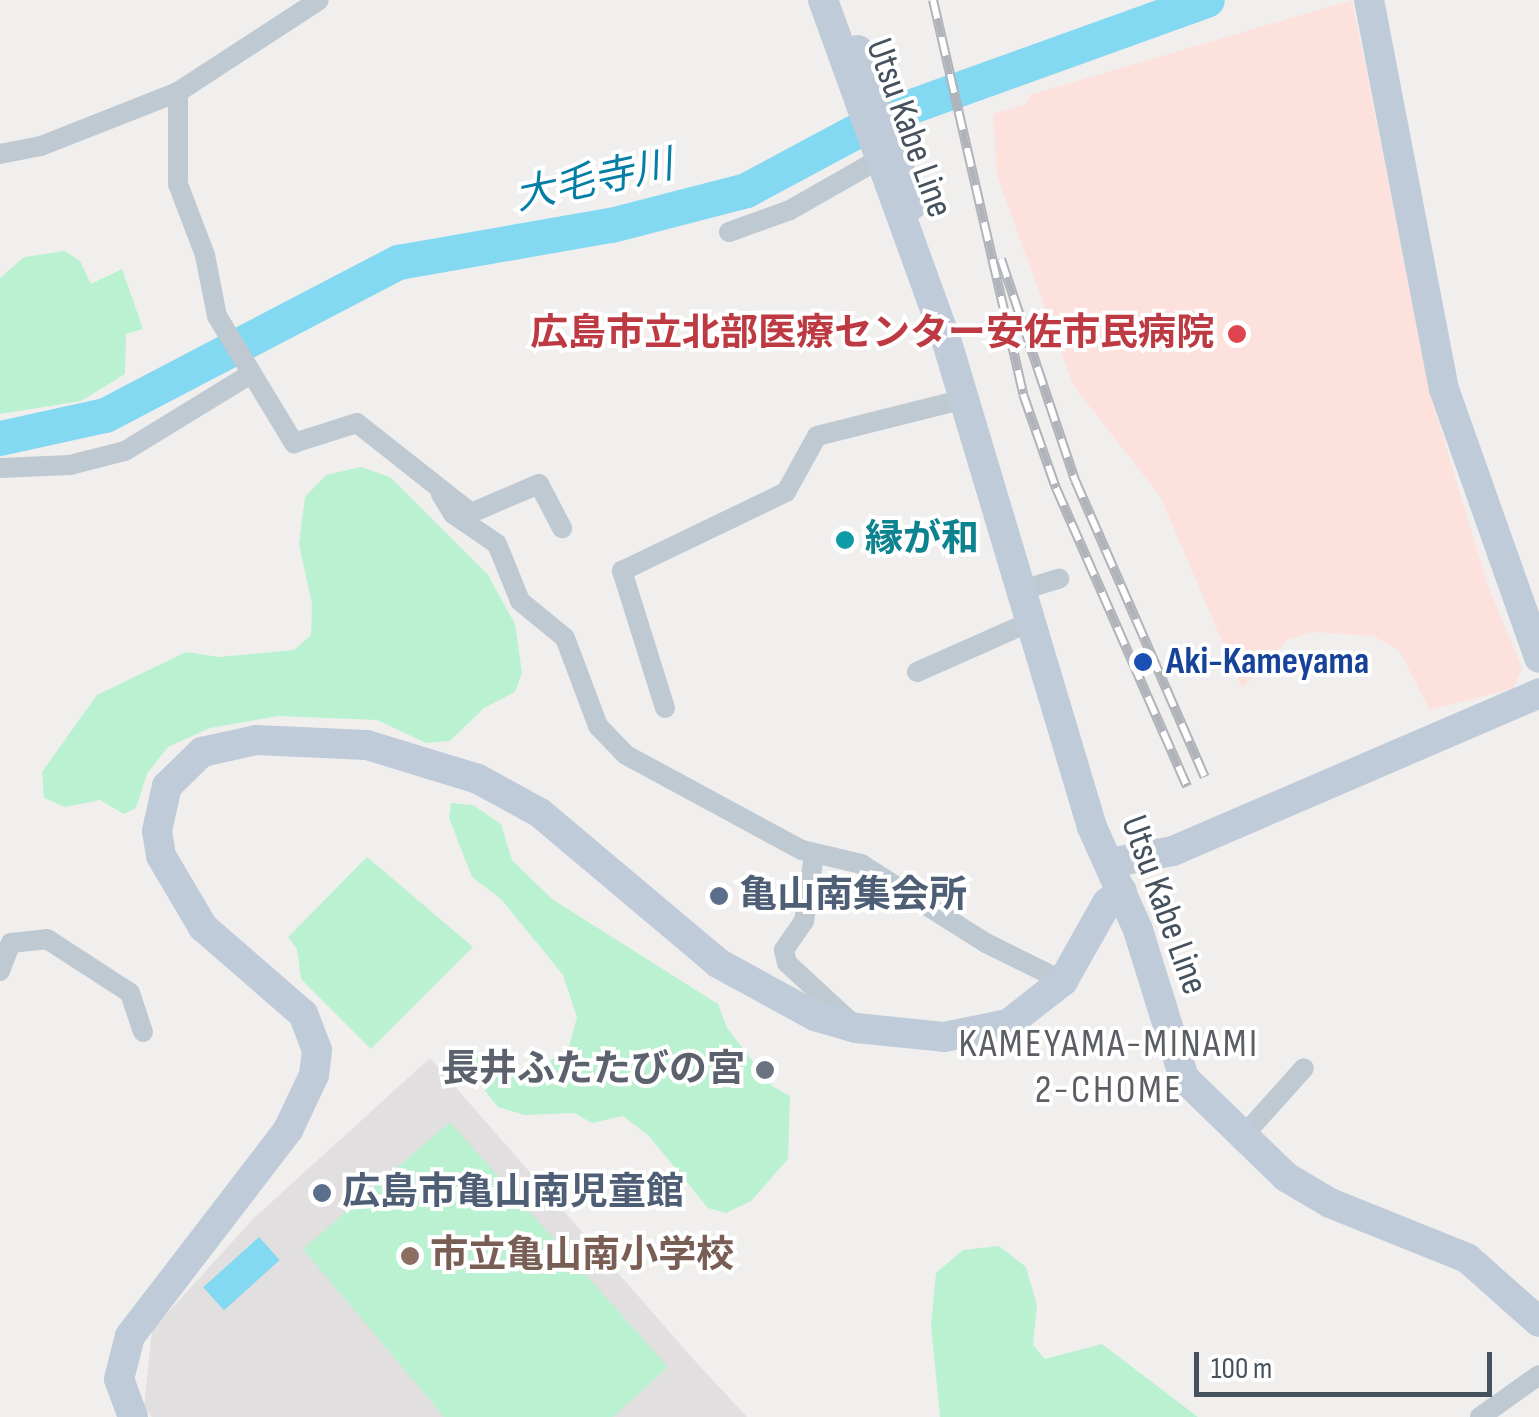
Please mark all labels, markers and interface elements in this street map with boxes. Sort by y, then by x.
street label: Utsu Kabe Line [856,32,962,224]
water label: 大毛寺川 [511,141,677,221]
place label: 広島市立北部医療センター安佐市民病院 [530,311,1214,357]
marker: 広島市立北部医療センター安佐市民病院 [1224,321,1250,347]
place label: 縁が和 [865,517,979,563]
marker: 縁が和 [834,529,856,551]
place label: Aki-Kameyama [1166,639,1369,685]
marker: Aki-Kameyama [1130,649,1156,675]
street label: Utsu Kabe Line [1111,809,1217,1001]
place label: 亀山南集会所 [739,873,967,919]
marker: 亀山南集会所 [708,885,730,907]
district label: KAMEYAMA-MINAMI 2-CHOME [958,1020,1260,1114]
place label: 長井ふたたびの宮 [441,1047,745,1093]
marker: 長井ふたたびの宮 [754,1059,776,1081]
place label: 広島市亀山南児童館 [342,1170,684,1216]
marker: 広島市亀山南児童館 [311,1182,333,1204]
place label: 市立亀山南小学校 [430,1233,734,1279]
marker: 市立亀山南小学校 [399,1245,421,1267]
scale bar [1199,1332,1496,1394]
text: 100 m [1211,1351,1272,1387]

